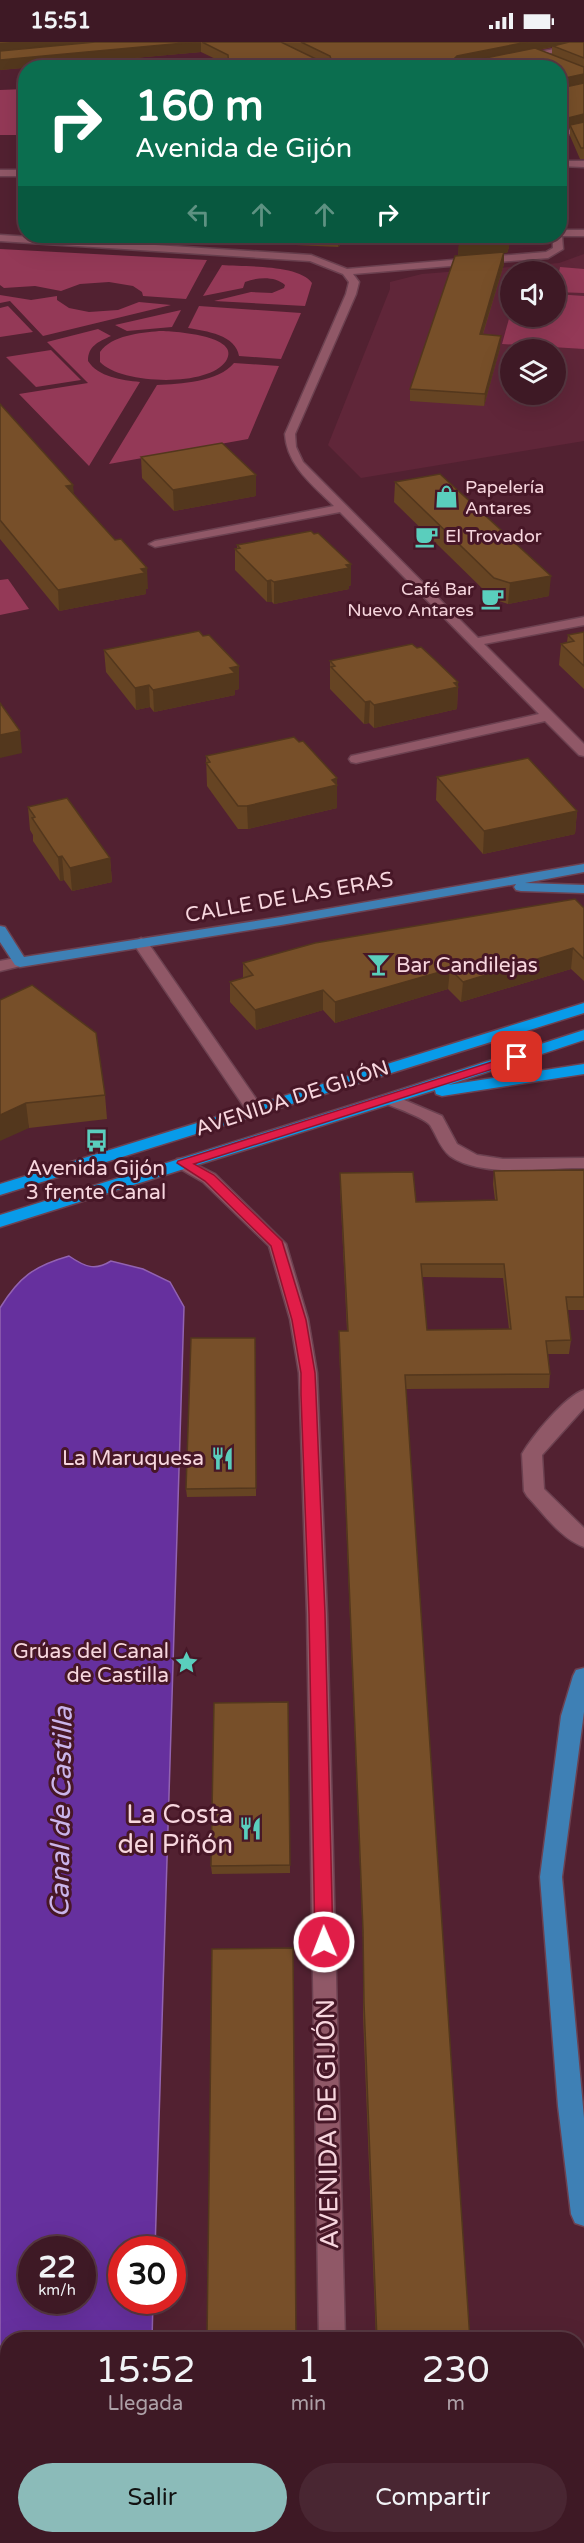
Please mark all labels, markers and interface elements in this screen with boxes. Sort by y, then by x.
text: 15:51 [30,8,91,34]
text: 160 m [135,81,264,132]
icon: right [36,84,114,162]
text: Avenida de Gijón [135,132,352,165]
icon: left [182,198,215,231]
icon: ahead [245,198,278,231]
icon: ahead [308,198,341,231]
icon: right [371,198,404,231]
map controls [500,261,566,405]
button: sound [500,261,566,327]
button: layers [500,339,566,405]
place label: Papelería Antares [465,476,544,519]
shop icon: Papelería Antares [434,484,460,510]
cafe icon: El Trovador [414,523,440,549]
place label: El Trovador [445,525,542,547]
place label: Café Bar Nuevo Antares [347,578,474,621]
cafe icon: Café Bar Nuevo Antares [479,586,505,612]
street label: CALLE DE LAS ERAS [183,867,395,928]
bar icon: Bar Candilejas [365,952,391,978]
place label: Bar Candilejas [396,953,538,978]
pin [491,1031,542,1082]
icon: arrive [500,1040,533,1073]
street label: AVENIDA DE GIJÓN [192,1055,392,1142]
bus stop icon: Avenida Gijón 3 frente Canal [83,1127,109,1153]
place label: Avenida Gijón 3 frente Canal [26,1156,166,1205]
restaurant icon: La Maruquesa [209,1445,235,1471]
place label: La Maruquesa [62,1446,204,1471]
place label: Grúas del Canal de Castilla [13,1639,169,1688]
place icon: Grúas del Canal de Castilla [174,1650,200,1676]
water label: Canal de Castilla [43,1705,80,1918]
place label: La Costa del Piñón [117,1799,233,1860]
restaurant icon: La Costa del Piñón [238,1816,264,1842]
position arrow [292,1910,356,1974]
street label: AVENIDA DE GIJÓN [309,1998,345,2250]
speed limit sign: 30 [108,2236,186,2314]
text: 22 [38,2249,76,2286]
text: km/h [38,2281,76,2299]
text: 15:52 [95,2349,195,2392]
text: 1 [297,2349,320,2392]
text: 230 [422,2349,490,2392]
text: Llegada [108,2392,183,2416]
text: min [291,2392,326,2416]
text: m [446,2392,465,2416]
button: Salir [18,2463,287,2532]
button: Compartir [299,2463,567,2532]

